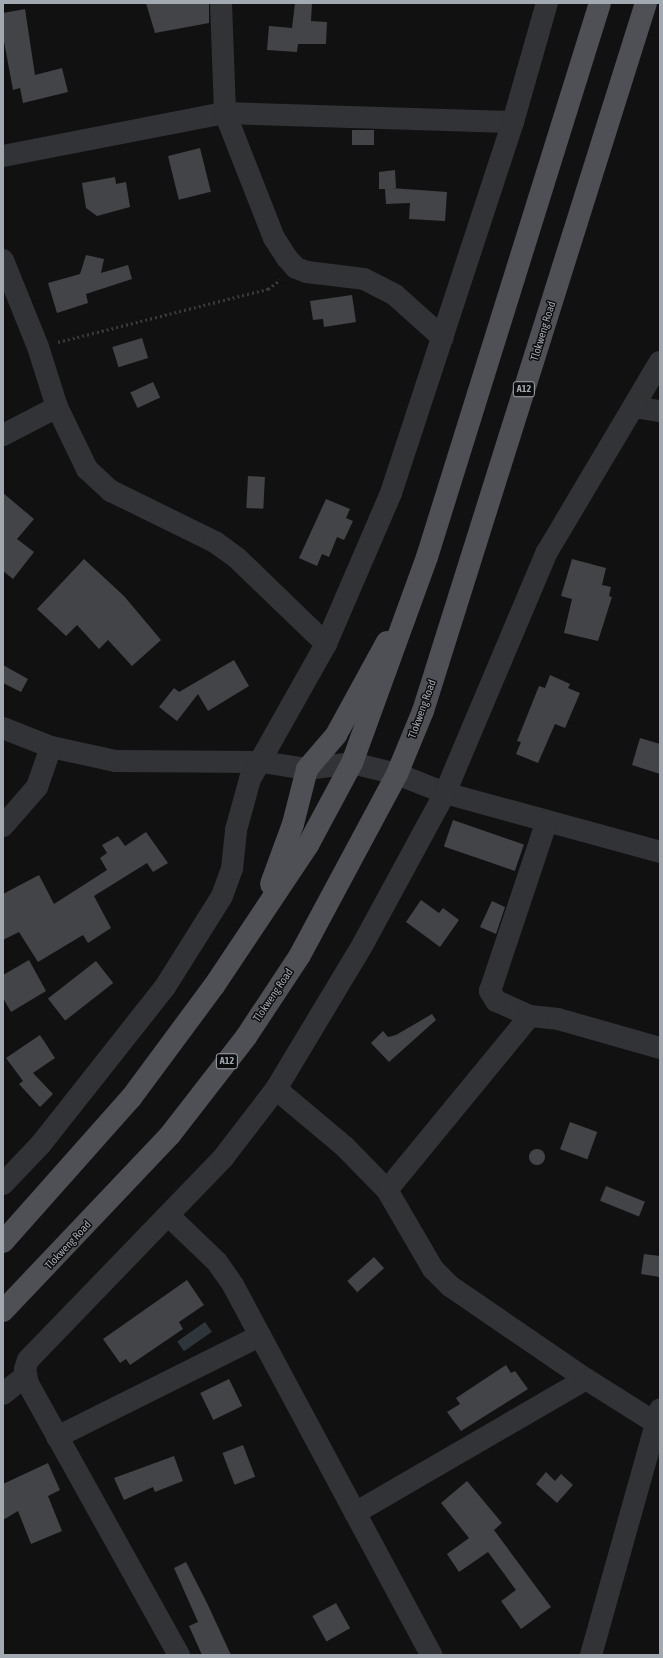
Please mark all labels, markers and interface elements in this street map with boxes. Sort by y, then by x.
street label: Tlokweng Road [528,300,558,362]
road number: A12 [512,381,536,397]
street label: Tlokweng Road [405,678,439,740]
street label: Tlokweng Road [250,966,296,1024]
road number: A12 [215,1053,239,1069]
street label: Tlokweng Road [42,1218,94,1272]

